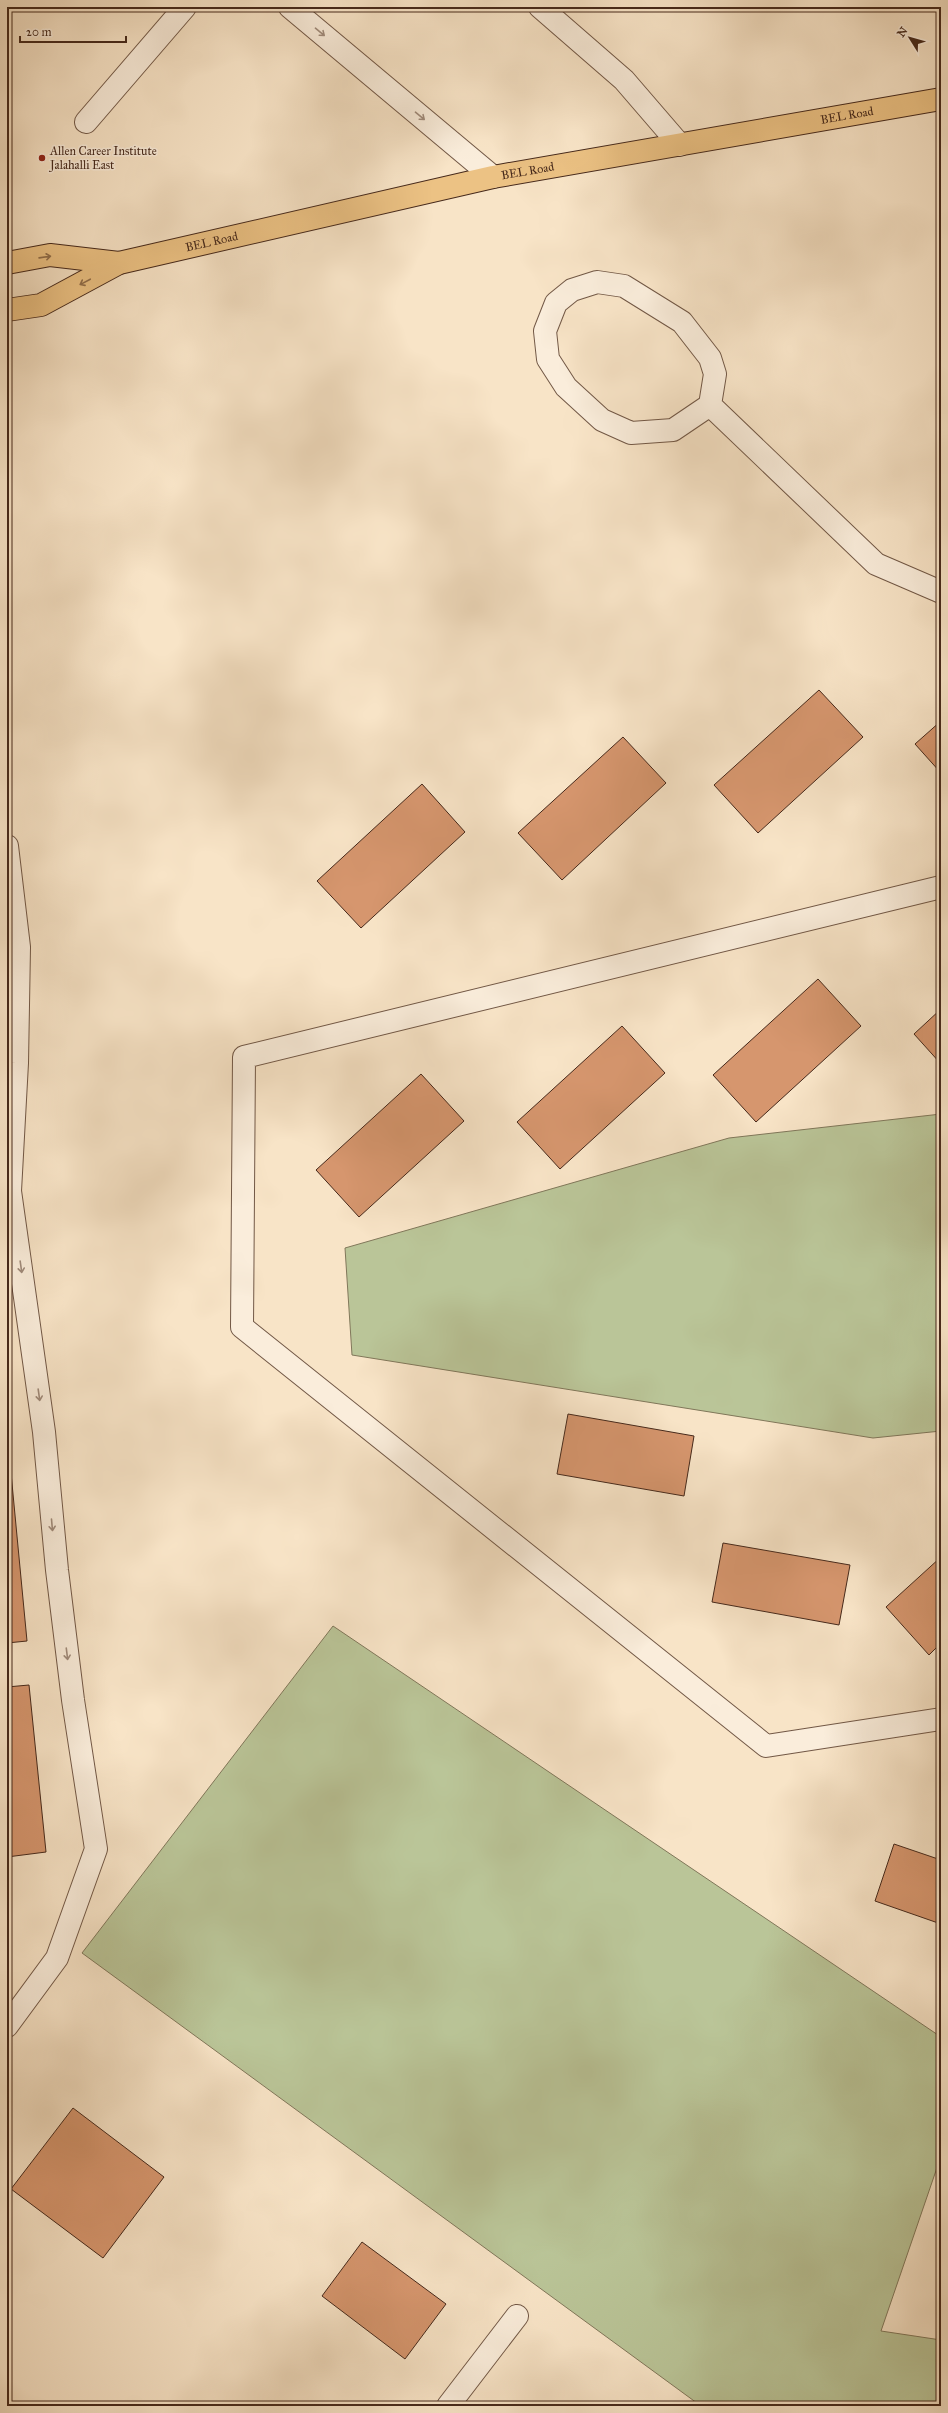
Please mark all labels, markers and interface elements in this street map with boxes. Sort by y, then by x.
scale bar [20,18,126,44]
north arrow [890,18,930,58]
text: N [894,24,911,40]
text: 20 m [26,25,52,39]
one-way arrow [315,28,326,37]
street label: BEL Road [819,104,875,127]
one-way arrow [414,111,425,120]
place label: Allen Career Institute Jalahalli East [48,144,157,173]
marker: Allen Career Institute Jalahalli East [37,153,47,163]
street label: BEL Road [500,159,555,182]
street label: BEL Road [184,229,239,255]
one-way arrow [39,253,52,261]
one-way arrow [79,278,91,286]
one-way arrow [17,1260,25,1273]
one-way arrow [35,1388,42,1401]
one-way arrow [49,1518,56,1531]
one-way arrow [63,1647,71,1660]

